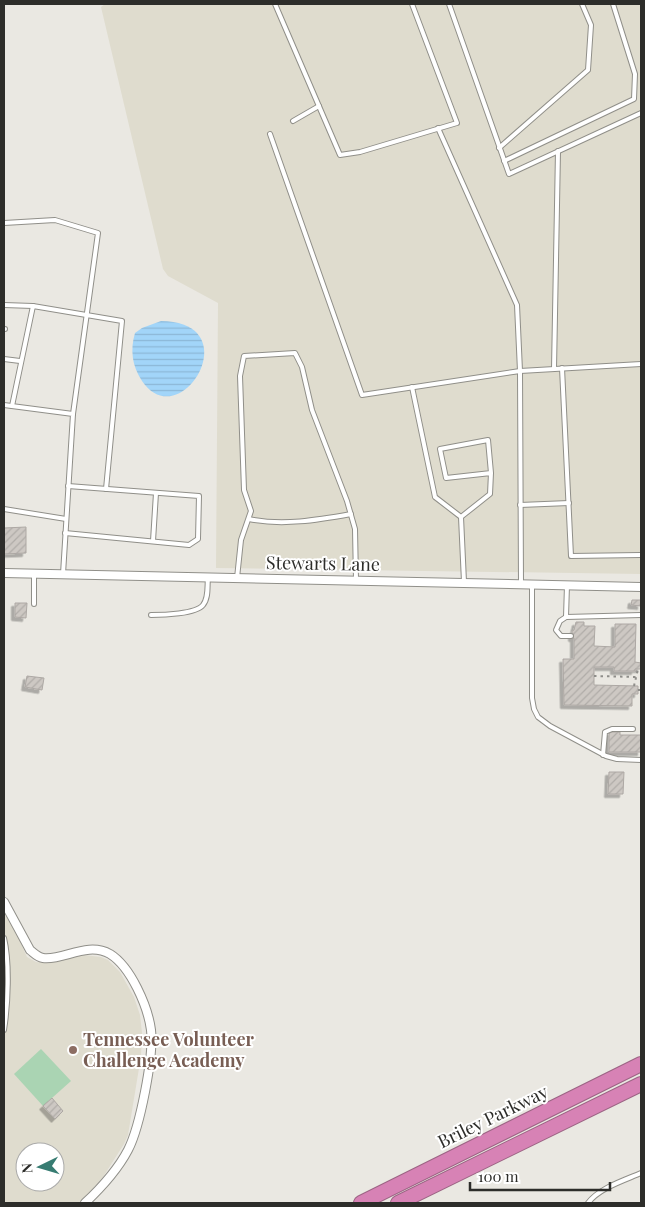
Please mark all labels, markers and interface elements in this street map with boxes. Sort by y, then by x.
street label: Stewarts Lane [266,550,380,576]
place label: Tennessee Volunteer Challenge Academy [83,1027,254,1072]
marker: Tennessee Volunteer Challenge Academy [67,1044,79,1056]
street label: Briley Parkway [433,1079,552,1153]
north arrow [15,1142,65,1192]
scale bar [470,1160,610,1192]
text: N [17,1162,36,1174]
text: 100 m [478,1166,519,1186]

